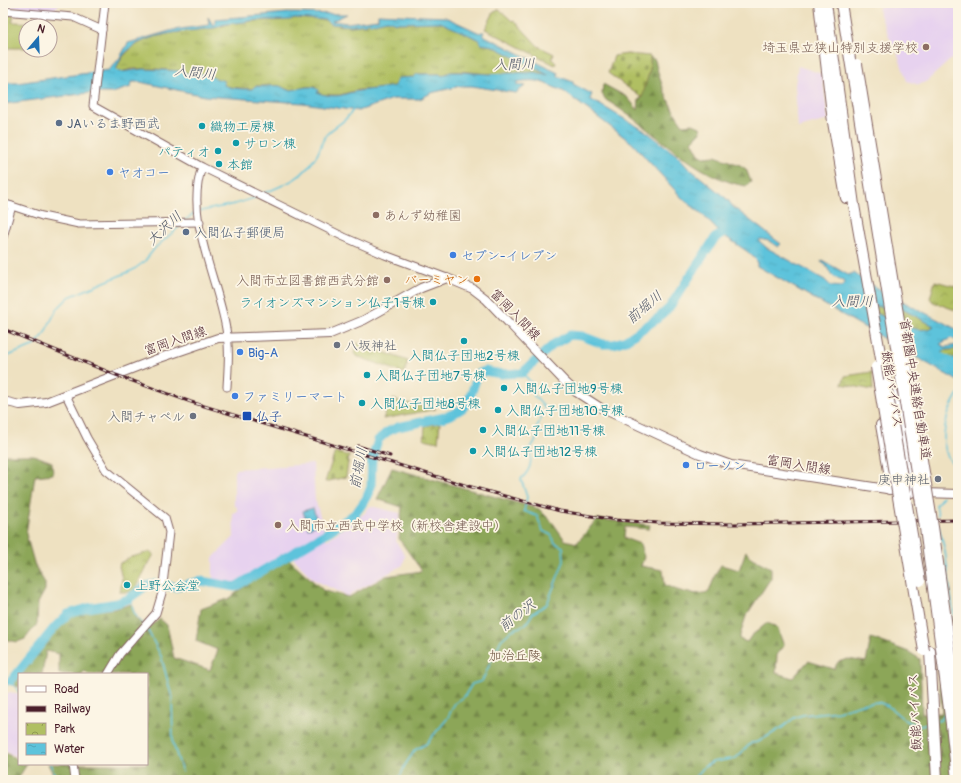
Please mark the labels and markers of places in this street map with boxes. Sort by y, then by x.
place label: 埼玉県立狭山特別支援学校 [762,40,918,56]
marker: 埼玉県立狭山特別支援学校 [921,42,931,52]
place label: JAいるま野西武 [67,116,160,132]
marker: JAいるま野西武 [54,118,64,128]
place label: 織物工房棟 [210,119,275,135]
marker: 織物工房棟 [197,121,207,131]
place label: サロン棟 [244,136,296,152]
marker: サロン棟 [231,138,241,148]
place label: パティオ [158,144,210,160]
marker: パティオ [213,146,223,156]
place label: 本館 [227,157,253,173]
marker: 本館 [214,159,224,169]
place label: ヤオコー [118,165,170,181]
marker: ヤオコー [105,167,115,177]
place label: あんず幼稚園 [384,208,461,224]
marker: あんず幼稚園 [371,210,381,220]
place label: 入間仏子郵便局 [194,225,285,241]
marker: 入間仏子郵便局 [181,227,191,237]
place label: セブン-イレブン [461,248,558,264]
marker: セブン-イレブン [448,250,458,260]
place label: バーミヤン [404,272,469,288]
place label: 入間市立図書館西武分館 [236,273,379,289]
marker: バーミヤン [472,274,482,284]
marker: 入間市立図書館西武分館 [382,275,392,285]
place label: ライオンズマンション仏子1号棟 [239,295,425,311]
marker: ライオンズマンション仏子1号棟 [428,297,438,307]
marker: 入間仏子団地2号棟 [459,336,469,346]
place label: 八坂神社 [345,338,397,354]
marker: 八坂神社 [332,340,342,350]
place label: Big-A [248,345,279,361]
marker: Big-A [235,347,245,357]
place label: 入間仏子団地2号棟 [408,348,520,364]
place label: 入間仏子団地7号棟 [375,368,486,384]
marker: 入間仏子団地7号棟 [362,370,372,380]
place label: 入間仏子団地9号棟 [512,381,623,397]
marker: 入間仏子団地9号棟 [499,383,509,393]
place label: ファミリーマート [243,389,347,405]
marker: ファミリーマート [230,391,240,401]
place label: 入間仏子団地8号棟 [370,396,481,412]
marker: 入間仏子団地8号棟 [357,398,367,408]
place label: 入間仏子団地10号棟 [506,403,624,419]
marker: 入間仏子団地10号棟 [493,405,503,415]
place label: 入間チャペル [107,409,185,425]
place label: 仏子 [256,409,282,425]
marker: 仏子 [241,410,253,422]
marker: 入間チャペル [188,411,198,421]
place label: 入間仏子団地11号棟 [491,423,605,439]
marker: 入間仏子団地11号棟 [478,425,488,435]
place label: 入間仏子団地12号棟 [481,444,597,460]
marker: 入間仏子団地12号棟 [468,446,478,456]
place label: ローソン [694,458,746,474]
marker: ローソン [681,460,691,470]
place label: 庚申神社 [878,472,930,488]
marker: 庚申神社 [933,474,943,484]
place label: 入間市立西武中学校（新校舎建設中） [286,518,507,534]
marker: 入間市立西武中学校（新校舎建設中） [273,520,283,530]
place label: 上野公会堂 [135,578,200,594]
marker: 上野公会堂 [122,580,132,590]

